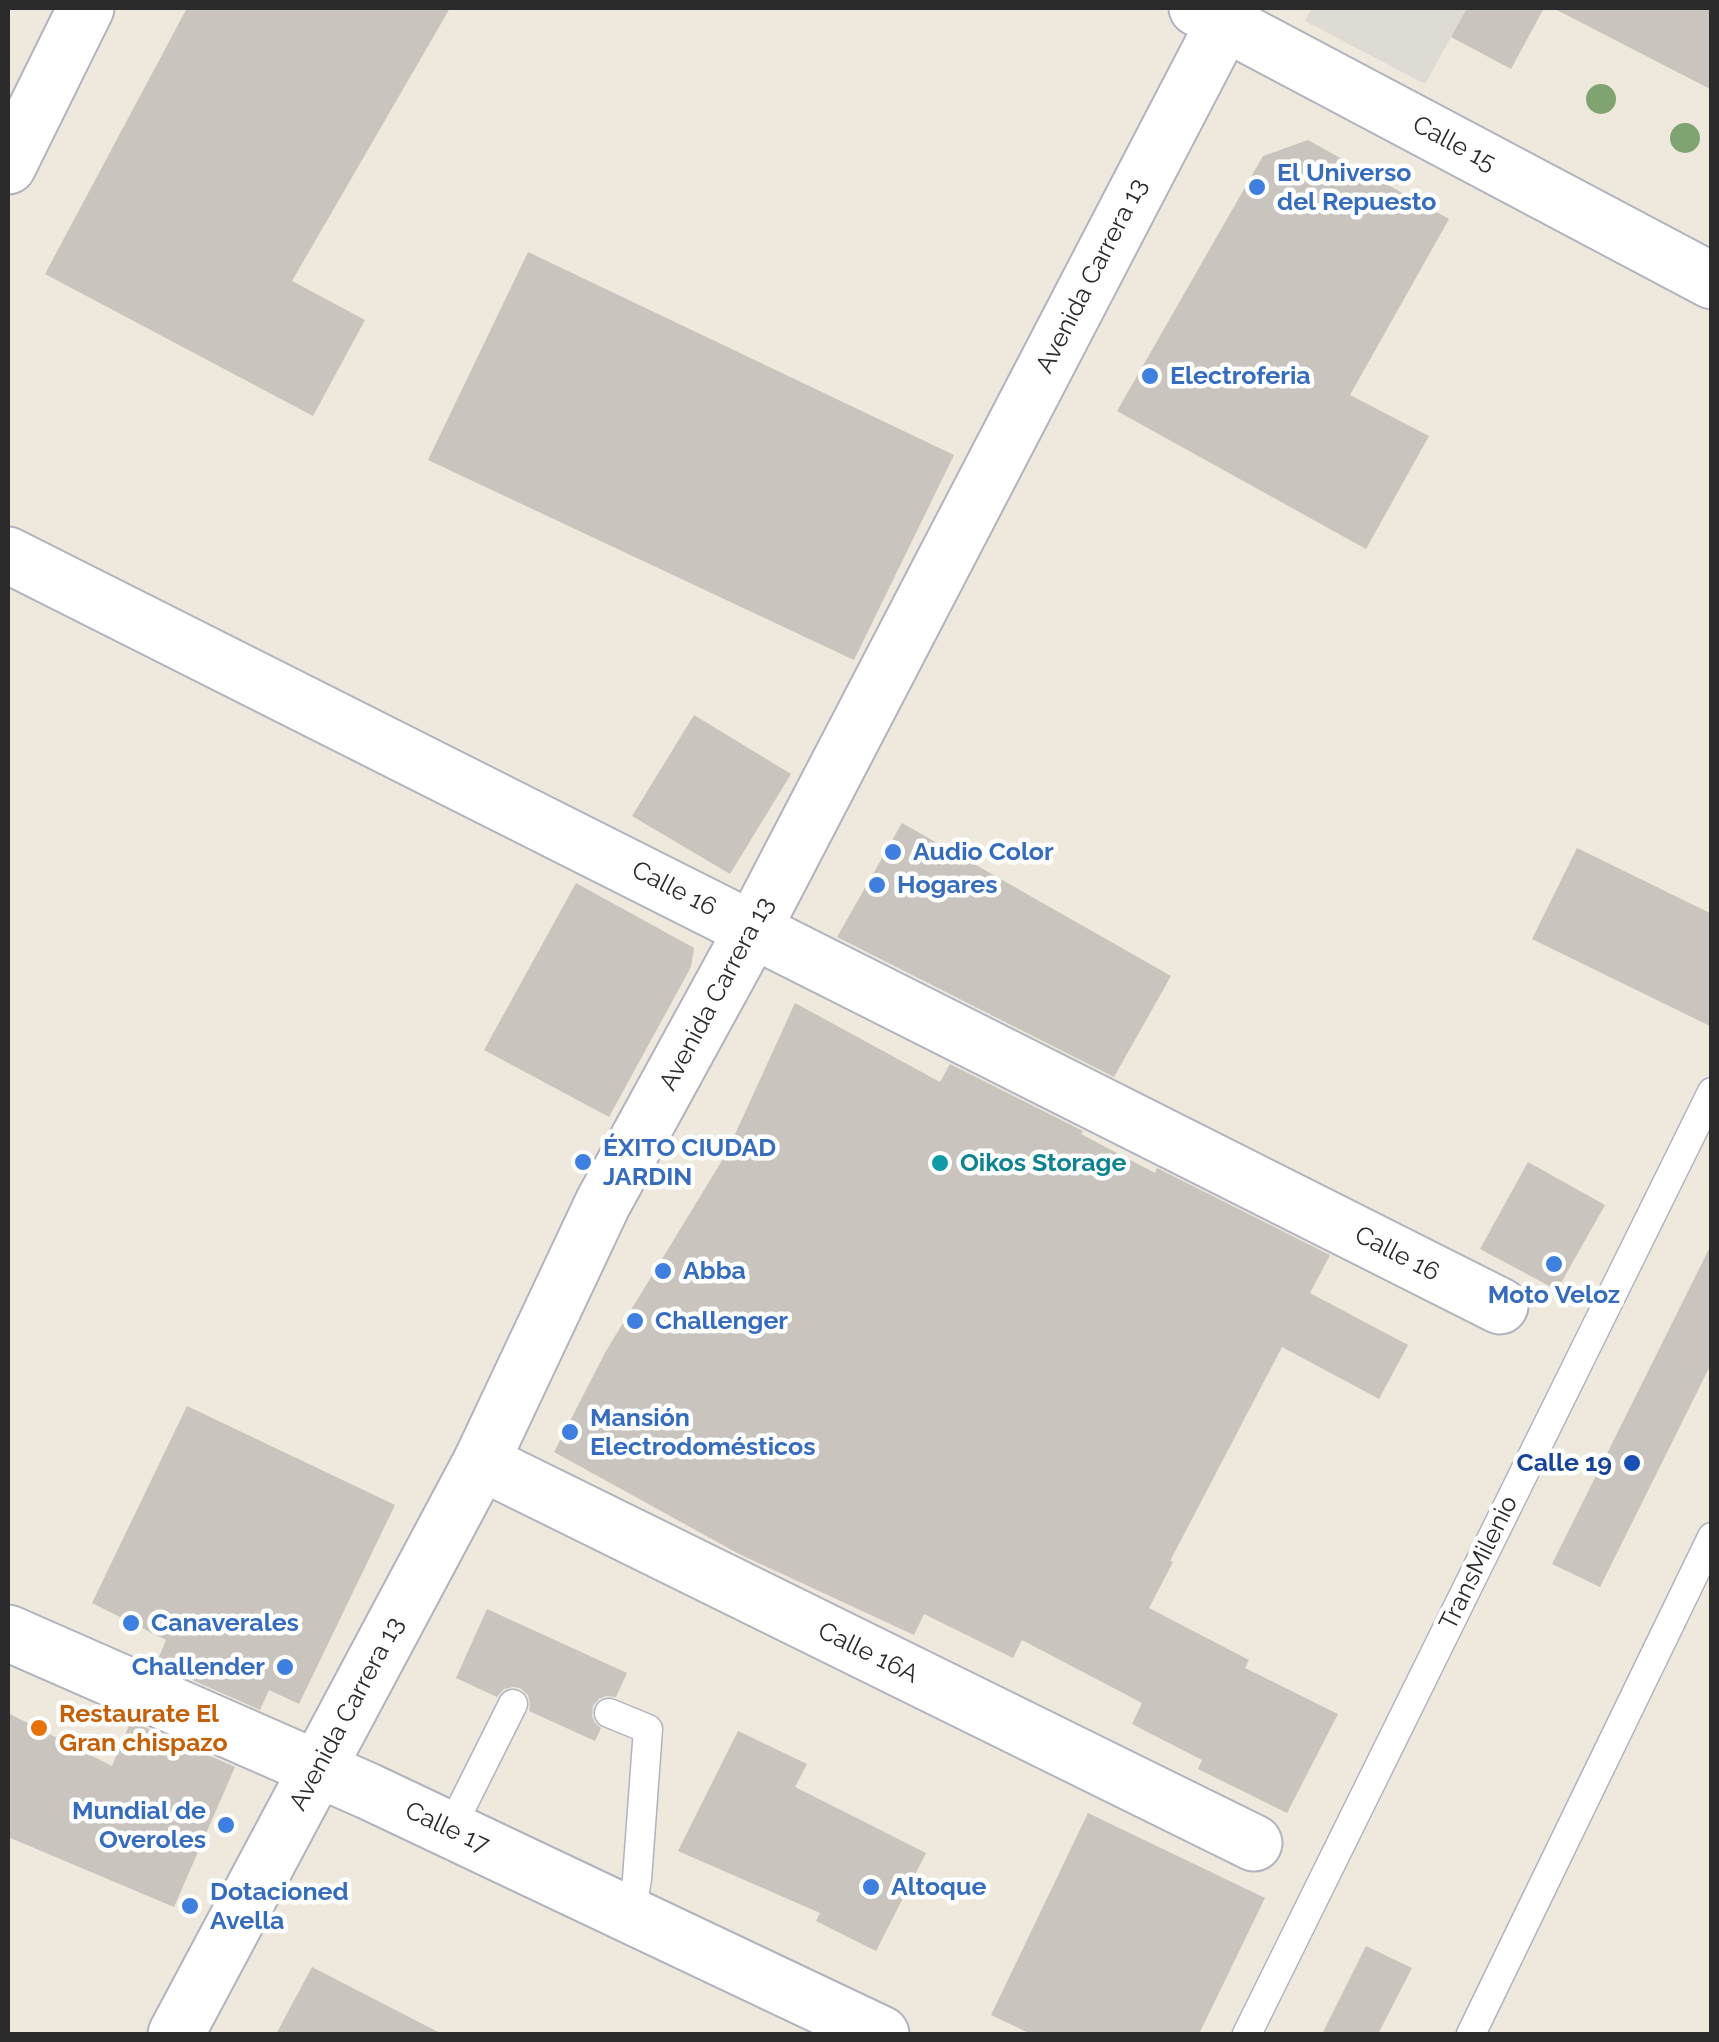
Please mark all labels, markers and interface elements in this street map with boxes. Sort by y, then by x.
street label: Calle 15 [1407,110,1501,178]
place label: El Universo del Repuesto [1277,158,1436,217]
street label: Avenida Carrera 13 [1030,174,1154,378]
marker: El Universo del Repuesto [1246,176,1268,198]
place label: Electroferia [1170,361,1311,391]
marker: Electroferia [1139,365,1161,387]
place label: Audio Color [913,837,1054,867]
marker: Audio Color [882,841,904,863]
street label: Calle 16 [627,855,721,923]
place label: Hogares [897,870,998,900]
marker: Hogares [866,874,888,896]
street label: Avenida Carrera 13 [653,892,781,1096]
place label: ÉXITO CIUDAD JARDIN [603,1133,776,1192]
place label: Oikos Storage [960,1148,1126,1178]
marker: ÉXITO CIUDAD JARDIN [572,1151,594,1173]
marker: Oikos Storage [929,1152,951,1174]
street label: Calle 16 [1350,1220,1444,1288]
marker: Moto Veloz [1543,1253,1565,1275]
place label: Abba [683,1256,746,1286]
marker: Abba [652,1260,674,1282]
place label: Moto Veloz [1488,1280,1620,1310]
place label: Challenger [655,1306,788,1336]
marker: Challenger [624,1310,646,1332]
place label: Mansión Electrodomésticos [590,1403,816,1462]
marker: Mansión Electrodomésticos [559,1421,581,1443]
place label: Calle 19 [1517,1448,1612,1478]
marker: Calle 19 [1621,1452,1643,1474]
street label: TransMilenio [1434,1491,1524,1635]
place label: Canaverales [151,1608,299,1638]
marker: Canaverales [120,1612,142,1634]
street label: Avenida Carrera 13 [283,1612,411,1816]
street label: Calle 16A [813,1616,923,1690]
place label: Challender [132,1652,265,1682]
marker: Challender [274,1656,296,1678]
place label: Restaurate El Gran chispazo [59,1699,228,1758]
marker: Restaurate El Gran chispazo [28,1717,50,1739]
place label: Mundial de Overoles [72,1796,206,1855]
street label: Calle 17 [400,1796,494,1860]
marker: Mundial de Overoles [215,1814,237,1836]
place label: Altoque [891,1872,986,1902]
marker: Altoque [860,1876,882,1898]
place label: Dotacioned Avella [210,1877,349,1936]
marker: Dotacioned Avella [179,1895,201,1917]

